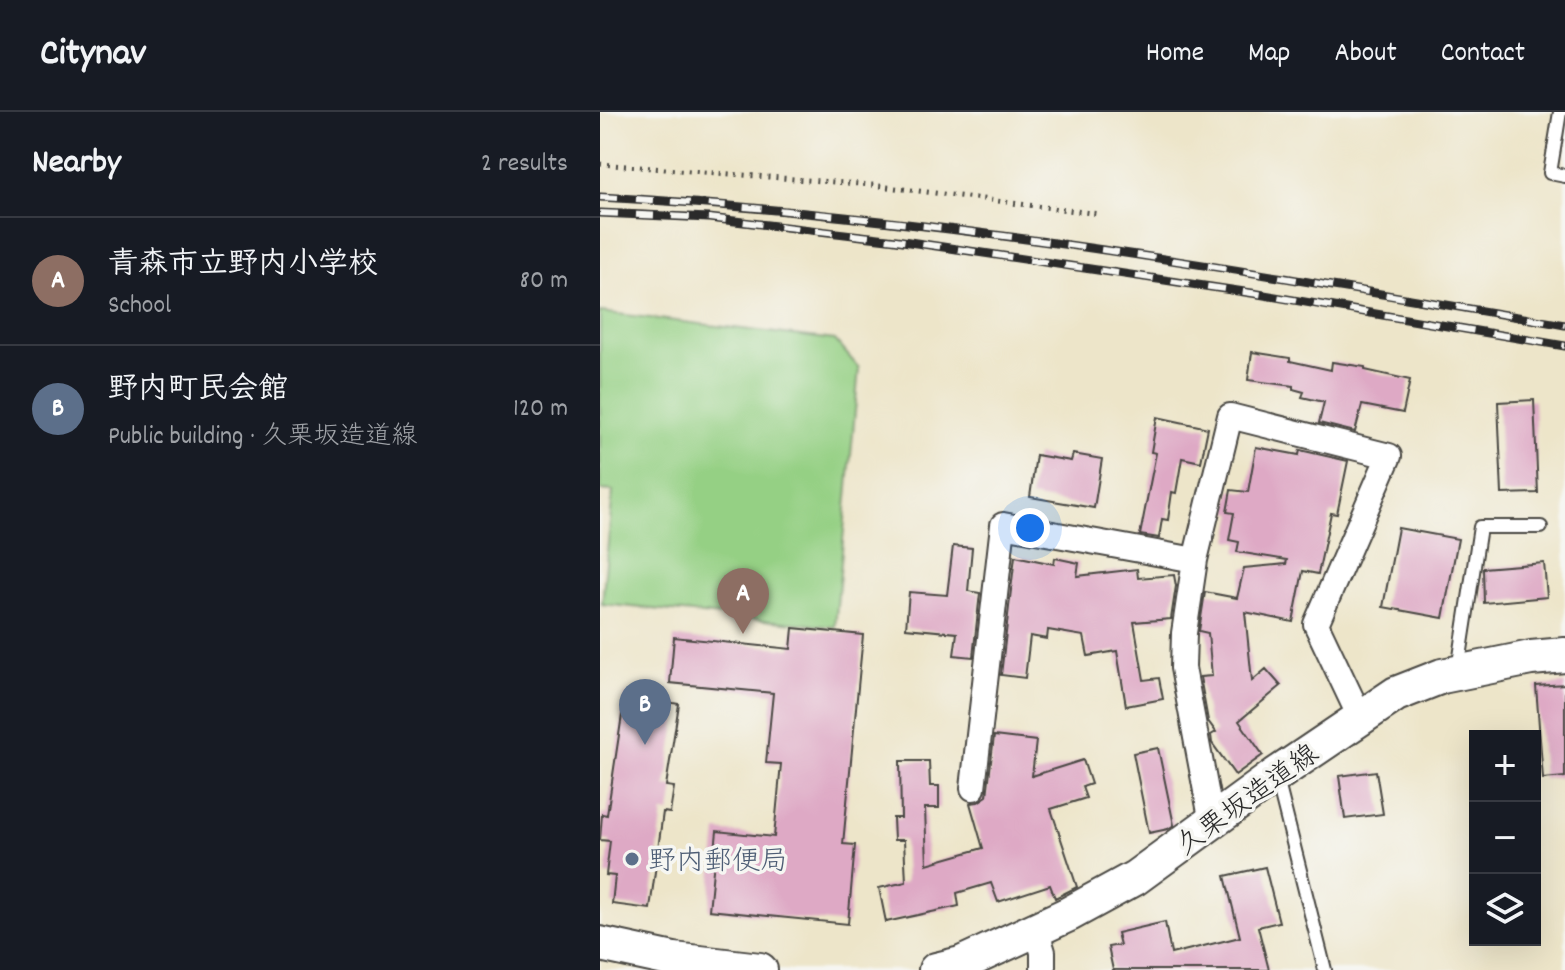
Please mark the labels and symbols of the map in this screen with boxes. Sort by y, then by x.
your location [1010,508,1050,548]
pin: A [717,568,769,634]
pin: B [619,679,671,745]
street label: 久栗坂造道線 [1169,736,1329,868]
place label: 野内郵便局 [648,844,788,884]
marker: 野内郵便局 [623,850,641,868]

